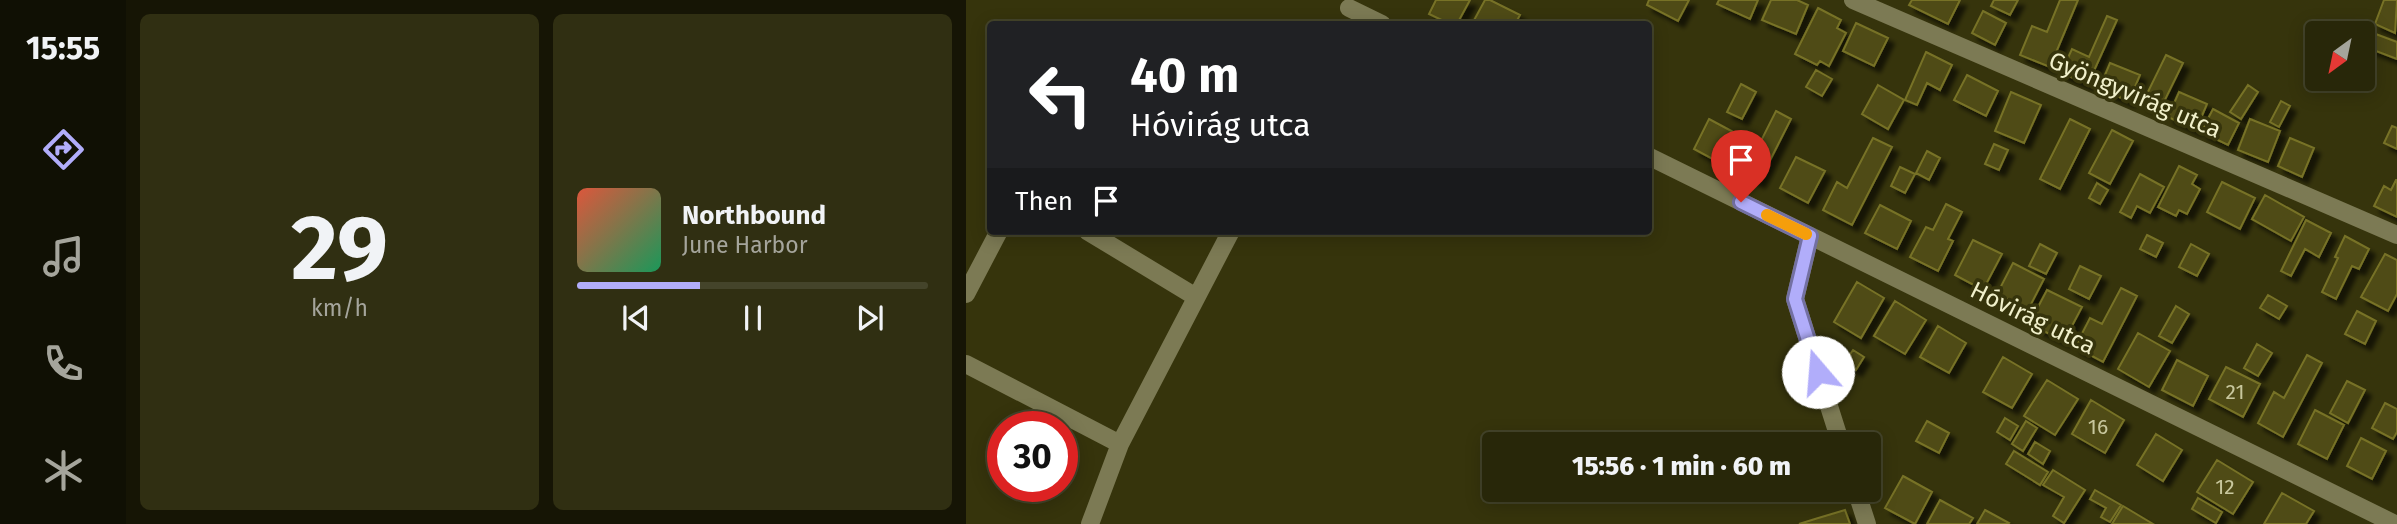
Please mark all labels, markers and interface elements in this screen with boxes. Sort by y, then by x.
north arrow [2305,21,2375,91]
map controls [2305,21,2375,91]
text: 15:55 [26,29,100,67]
text: 40 m [1130,46,1239,105]
street label: Gyöngyvirág utca [2045,46,2225,144]
icon: left [1015,49,1106,140]
text: Hóvirág utca [1130,106,1311,144]
icon: directions [39,125,88,174]
pin [1711,130,1771,202]
icon: arrive [1722,141,1760,179]
icon: arrive [1087,182,1125,220]
text: Then [1015,186,1073,217]
text: 29 [291,194,388,303]
text: Northbound [682,200,826,231]
text: June Harbor [682,231,808,259]
icon: music [39,232,88,281]
street label: Hóvirág utca [1966,276,2100,360]
text: km/h [311,294,368,322]
icon: previous [617,299,655,337]
icon: pause [734,299,772,337]
icon: next [851,299,889,337]
position arrow [1781,335,1855,409]
icon: phone [39,339,88,388]
house number: 21 [2226,379,2244,405]
speed limit sign: 30 [987,411,1078,502]
house number: 16 [2088,414,2108,440]
icon: climate [39,446,88,495]
text: 15:56 · 1 min · 60 m [1572,451,1791,482]
house number: 12 [2215,474,2235,500]

